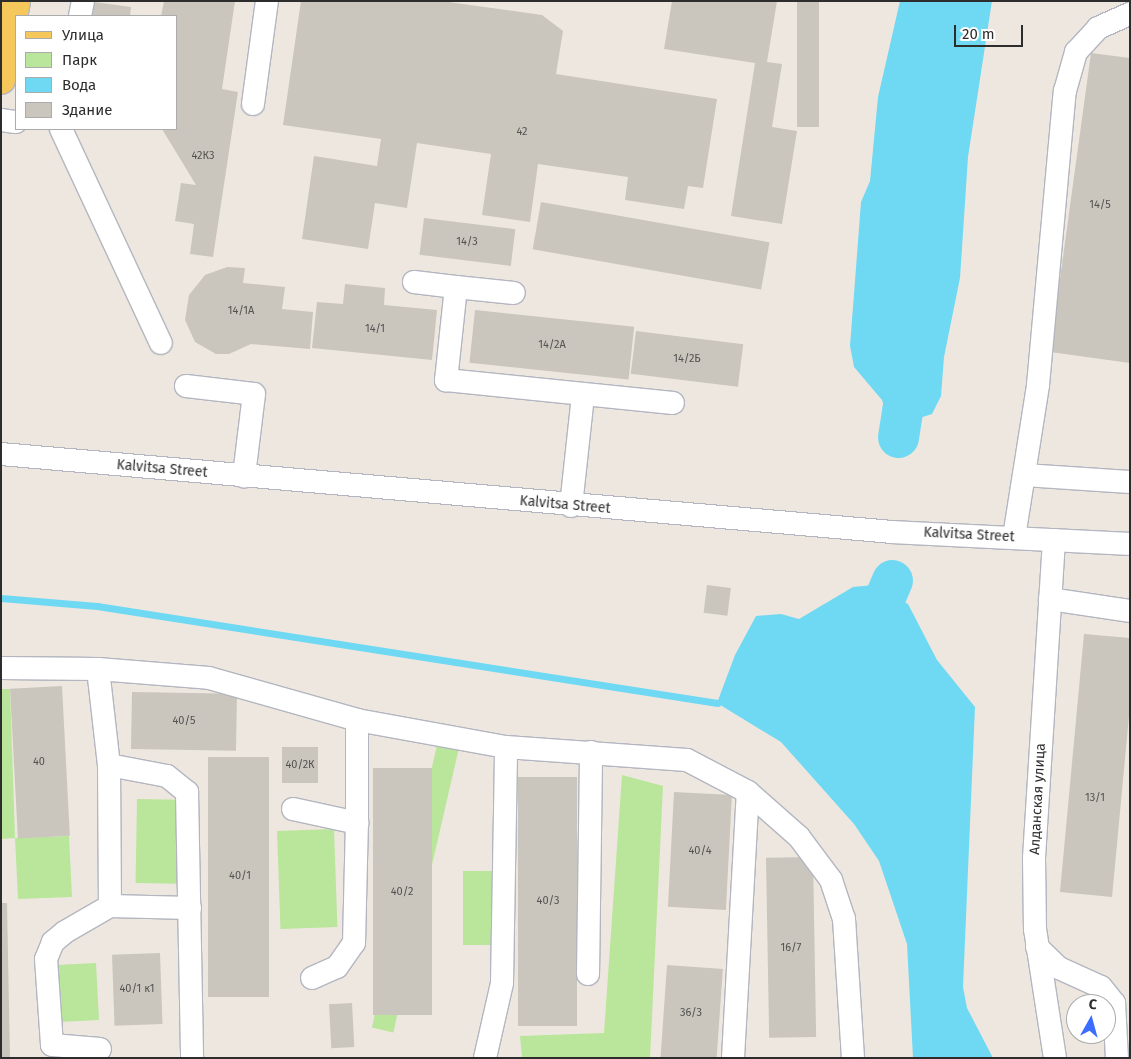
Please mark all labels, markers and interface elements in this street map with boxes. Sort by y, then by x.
legend [15,15,178,130]
scale bar [956,15,1025,47]
text: 20 m [962,25,995,43]
text: Улица [62,26,104,44]
text: Парк [62,51,97,69]
text: Вода [62,76,96,94]
text: Здание [62,101,112,119]
house number: 42 [516,125,528,139]
house number: 42К3 [191,149,215,163]
house number: 14/5 [1089,198,1111,212]
house number: 14/3 [456,235,478,249]
house number: 14/1А [228,304,254,318]
house number: 14/1 [365,322,385,336]
house number: 14/2А [538,338,566,352]
house number: 14/2Б [673,352,701,366]
street label: Kalvitsa Street [116,457,208,481]
street label: Kalvitsa Street [519,493,611,517]
street label: Kalvitsa Street [923,524,1015,546]
house number: 40/5 [172,714,196,728]
street label: Алданская улица [1027,743,1049,855]
house number: 40 [33,755,45,769]
house number: 40/2К [285,758,315,772]
house number: 13/1 [1085,791,1105,805]
house number: 40/4 [688,844,712,858]
house number: 40/1 [229,869,251,883]
house number: 40/2 [391,885,413,899]
house number: 40/3 [537,894,559,908]
house number: 16/7 [780,941,802,955]
house number: 40/1 к1 [119,982,155,996]
north arrow [1066,994,1116,1044]
text: С [1088,996,1098,1014]
house number: 36/3 [680,1006,702,1020]

